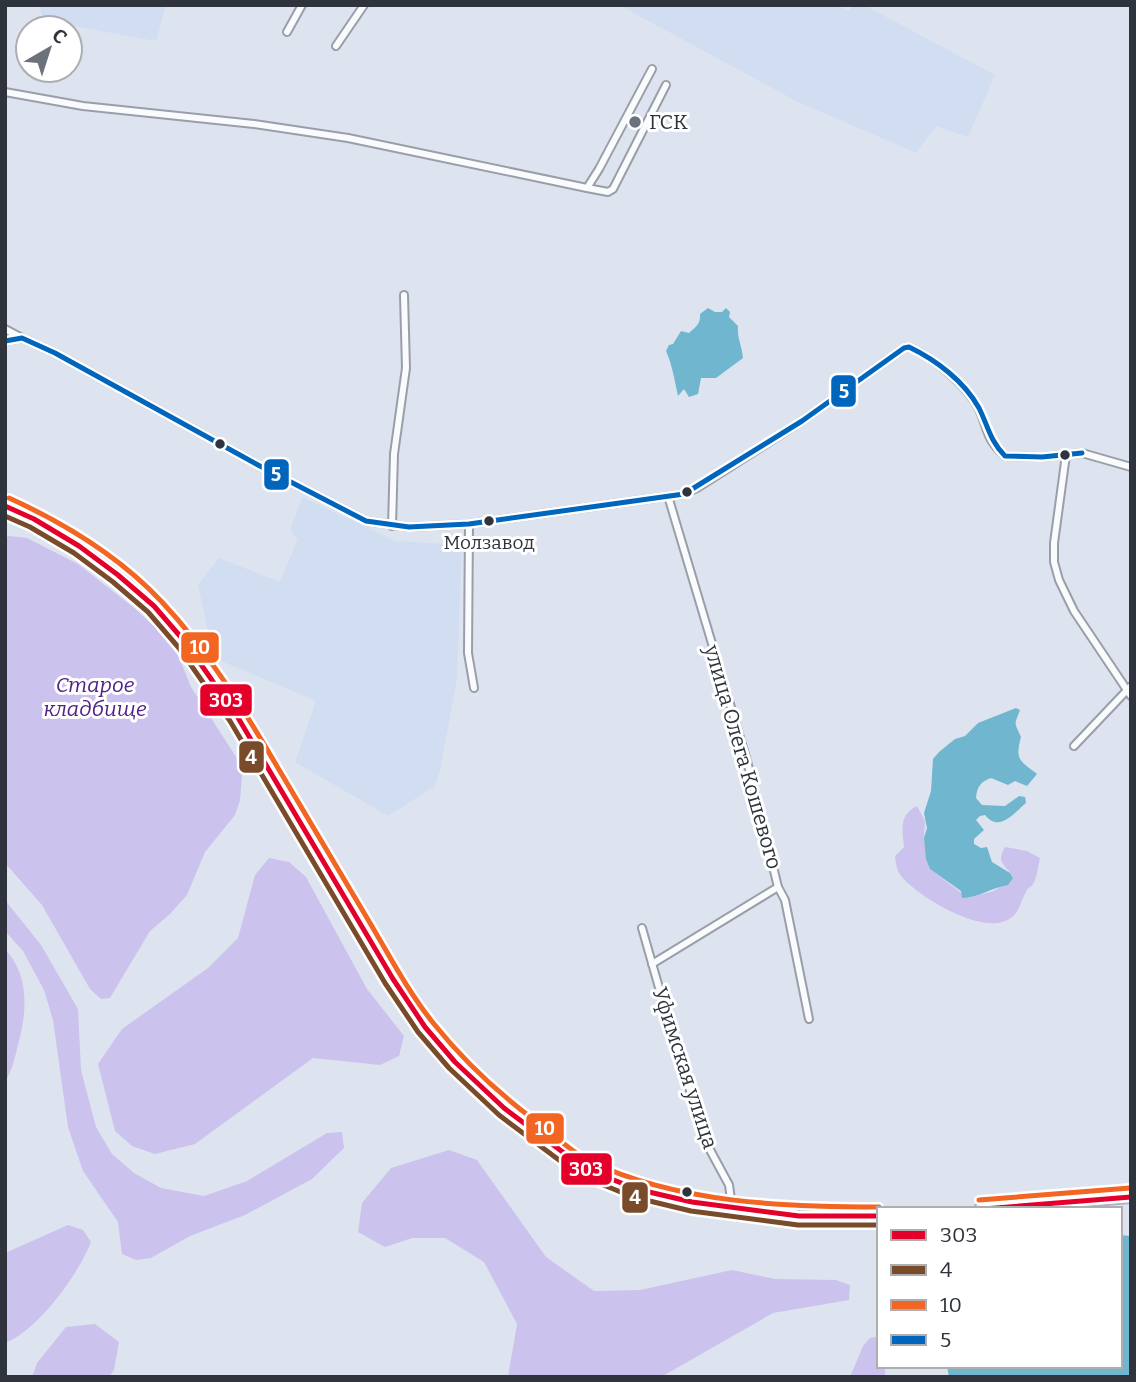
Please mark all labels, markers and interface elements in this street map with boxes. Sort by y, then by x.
north arrow [14,14,84,84]
text: С [47,23,71,49]
place label: ГСК [649,109,688,135]
marker: ГСК [627,114,643,130]
line badge: 5 [830,374,857,408]
text: 5 [839,380,849,403]
unlabelled marker [213,437,227,451]
unlabelled marker [1058,448,1072,462]
line badge: 5 [263,458,290,491]
text: 5 [271,463,281,486]
unlabelled marker [680,485,694,499]
marker: Молзавод [482,514,496,528]
place label: Молзавод [443,531,535,554]
line badge: 10 [180,631,220,664]
text: 10 [190,636,210,659]
street label: улица Олега Кошевого [698,641,787,872]
park label: Старое кладбище [43,672,147,722]
line badge: 303 [199,683,253,717]
text: 303 [209,689,243,712]
line badge: 4 [238,740,265,774]
text: 4 [245,746,257,769]
street label: Уфимская улица [647,984,724,1153]
line badge: 10 [525,1112,565,1145]
text: 10 [535,1117,555,1140]
line badge: 303 [560,1152,613,1186]
text: 303 [569,1158,603,1181]
line badge: 4 [621,1181,649,1214]
unlabelled marker [680,1185,694,1199]
text: 4 [629,1186,641,1209]
legend [877,1207,1122,1368]
text: 303 [940,1222,977,1248]
text: 4 [940,1257,952,1283]
text: 10 [940,1292,962,1318]
text: 5 [940,1327,951,1353]

